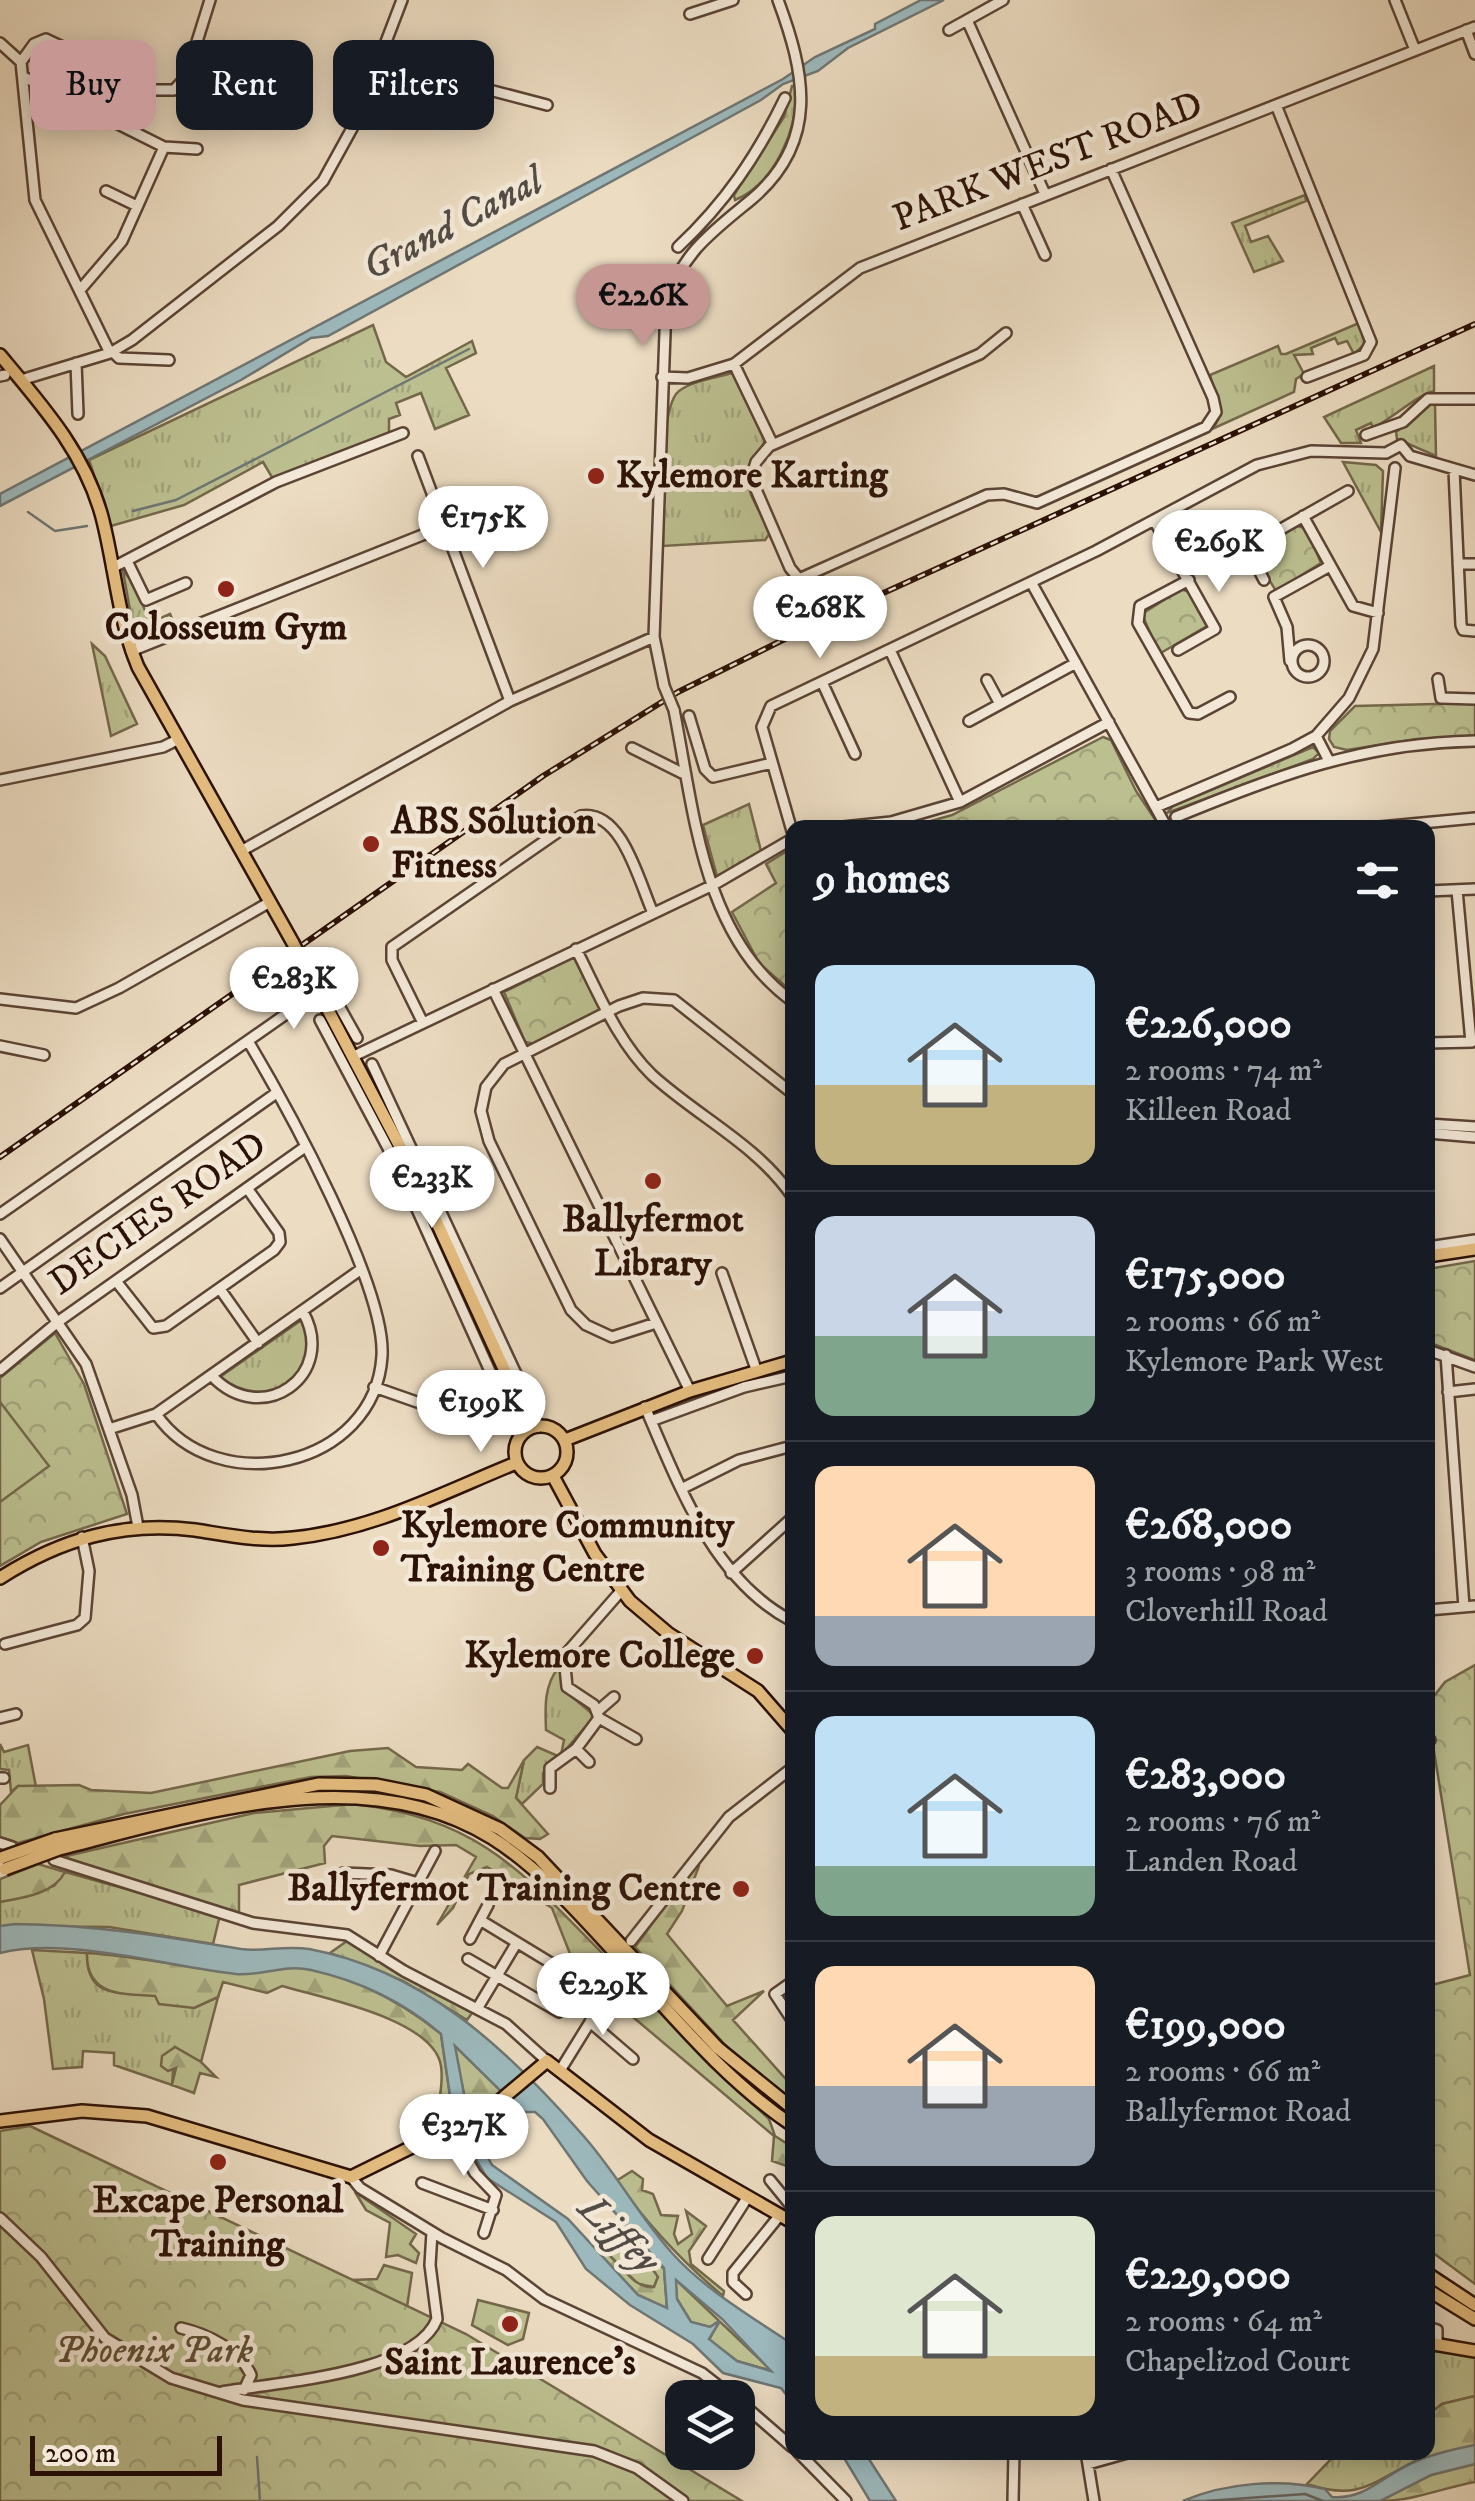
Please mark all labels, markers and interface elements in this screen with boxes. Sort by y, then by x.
chip: Buy [30,40,156,130]
chip: Rent [176,40,313,130]
chip: Filters [333,40,494,130]
street label: PARK WEST ROAD [886,81,1210,243]
water label: Grand Canal [354,155,555,293]
pin: €226K [573,264,713,349]
text: €226K [598,276,688,316]
place label: Kylemore Karting [616,452,889,500]
marker: Kylemore Karting [585,465,607,487]
pin: €175K [413,486,553,571]
text: €175K [440,498,526,538]
pin: €269K [1149,510,1289,595]
text: €269K [1174,522,1264,562]
pin: €268K [750,576,890,661]
marker: Colosseum Gym [215,578,237,600]
text: €268K [775,588,865,628]
place label: Colosseum Gym [105,604,348,652]
place label: ABS Solution Fitness [390,798,596,890]
marker: ABS Solution Fitness [360,833,382,855]
icon: filters [1350,853,1405,908]
text: 9 homes [815,854,950,906]
pin: €283K [224,947,364,1032]
text: €283K [252,959,336,999]
text: €226,000 [1125,999,1292,1051]
icon: home [895,1005,1015,1125]
text: 2 rooms · 74 m² [1125,1051,1322,1091]
text: Killeen Road [1125,1091,1291,1131]
street label: DECIES ROAD [40,1121,276,1307]
pin: €233K [362,1146,502,1231]
text: €233K [392,1158,472,1198]
marker: Ballyfermot Library [642,1170,664,1192]
place label: Ballyfermot Library [562,1196,744,1288]
text: €175,000 [1125,1250,1286,1302]
icon: home [895,1256,1015,1376]
text: 2 rooms · 66 m² [1125,1302,1320,1342]
text: Kylemore Park West [1125,1342,1384,1382]
pin: €199K [411,1370,551,1455]
text: €199K [439,1382,523,1422]
text: €268,000 [1125,1500,1292,1552]
place label: Kylemore Community Training Centre [400,1502,735,1594]
icon: home [895,1506,1015,1626]
marker: Kylemore Community Training Centre [370,1537,392,1559]
text: 3 rooms · 98 m² [1125,1552,1315,1592]
text: Cloverhill Road [1125,1592,1328,1632]
place label: Kylemore College [464,1632,735,1680]
marker: Kylemore College [744,1645,766,1667]
text: €283,000 [1125,1750,1286,1802]
icon: home [895,1756,1015,1876]
text: 2 rooms · 76 m² [1125,1802,1320,1842]
text: Landen Road [1125,1842,1297,1882]
place label: Ballyfermot Training Centre [288,1865,721,1913]
marker: Ballyfermot Training Centre [730,1878,752,1900]
pin: €229K [533,1953,673,2038]
text: €229K [559,1965,647,2005]
text: €199,000 [1125,2000,1286,2052]
icon: home [895,2006,1015,2126]
text: 2 rooms · 66 m² [1125,2052,1320,2092]
text: Ballyfermot Road [1125,2092,1351,2132]
pin: €327K [394,2094,534,2179]
text: €327K [422,2106,506,2146]
marker: Excape Personal Training [207,2151,229,2173]
place label: Excape Personal Training [93,2177,344,2269]
water label: Liffey [566,2183,671,2287]
text: €229,000 [1125,2250,1291,2302]
icon: home [895,2256,1015,2376]
text: 2 rooms · 64 m² [1125,2302,1322,2342]
marker: Saint Laurence's [499,2313,521,2335]
park label: Phoenix Park [55,2327,253,2375]
place label: Saint Laurence's [384,2339,636,2387]
text: Chapelizod Court [1125,2342,1351,2382]
map controls [665,2380,755,2470]
button: layers [665,2380,755,2470]
scale bar [30,2431,222,2476]
text: 200 m [45,2436,116,2471]

